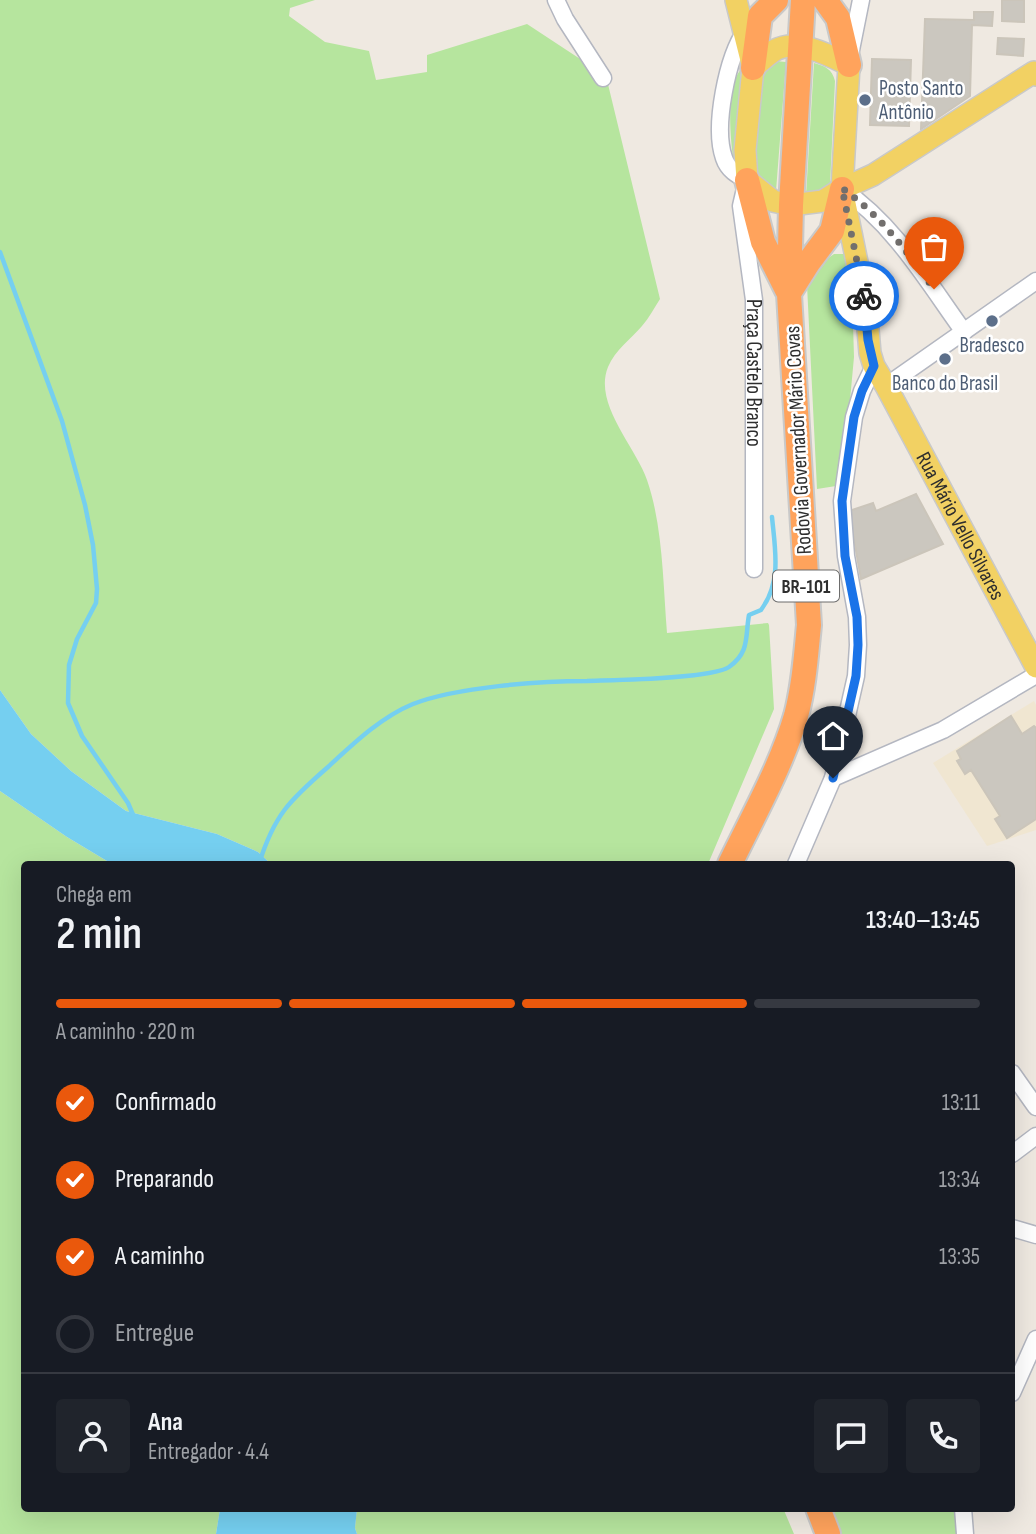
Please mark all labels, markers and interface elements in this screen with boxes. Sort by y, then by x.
place label: Posto Santo Antônio [878,76,964,125]
marker: Posto Santo Antônio [857,92,873,108]
pin [904,217,964,289]
icon: bag [915,228,953,266]
courier [829,261,899,331]
icon: bike [845,277,883,315]
street label: Praça Castelo Branco [741,299,766,447]
marker: Bradesco [984,313,1000,329]
street label: Rodovia Governador Mário Covas [780,325,817,555]
place label: Bradesco [960,333,1024,358]
marker: Banco do Brasil [937,351,953,367]
place label: Banco do Brasil [892,371,998,396]
street label: Rua Mário Vello Silvares [911,448,1010,604]
road number: BR-101 [773,570,839,601]
pin [803,706,863,778]
icon: home [814,717,852,755]
text: Chega em [56,881,132,909]
text: 13:40–13:45 [866,905,980,936]
text: 2 min [56,907,142,962]
text: A caminho · 220 m [56,1018,195,1046]
icon: check [56,1084,94,1122]
text: Confirmado [115,1087,216,1118]
text: 13:11 [942,1089,980,1117]
icon: check [56,1161,94,1199]
text: Preparando [115,1164,214,1195]
text: 13:34 [939,1166,980,1194]
icon: check [56,1238,94,1276]
text: A caminho [115,1241,205,1272]
text: 13:35 [939,1243,980,1271]
text: Entregue [115,1318,194,1349]
button: person [56,1399,130,1473]
button: chat [814,1399,888,1473]
button: phone [906,1399,980,1473]
text: Ana [148,1407,183,1438]
text: Entregador · 4.4 [148,1438,269,1466]

